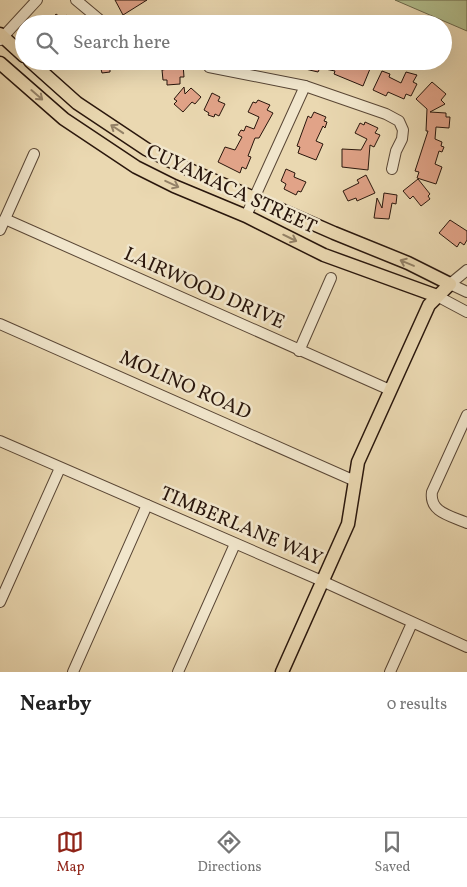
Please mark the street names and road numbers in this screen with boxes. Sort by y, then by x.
street label: CUYAMACA STREET [141,138,321,242]
street label: LAIRWOOD DRIVE [119,241,289,337]
street label: MOLINO ROAD [115,344,255,428]
street label: TIMBERLANE WAY [156,480,327,574]

